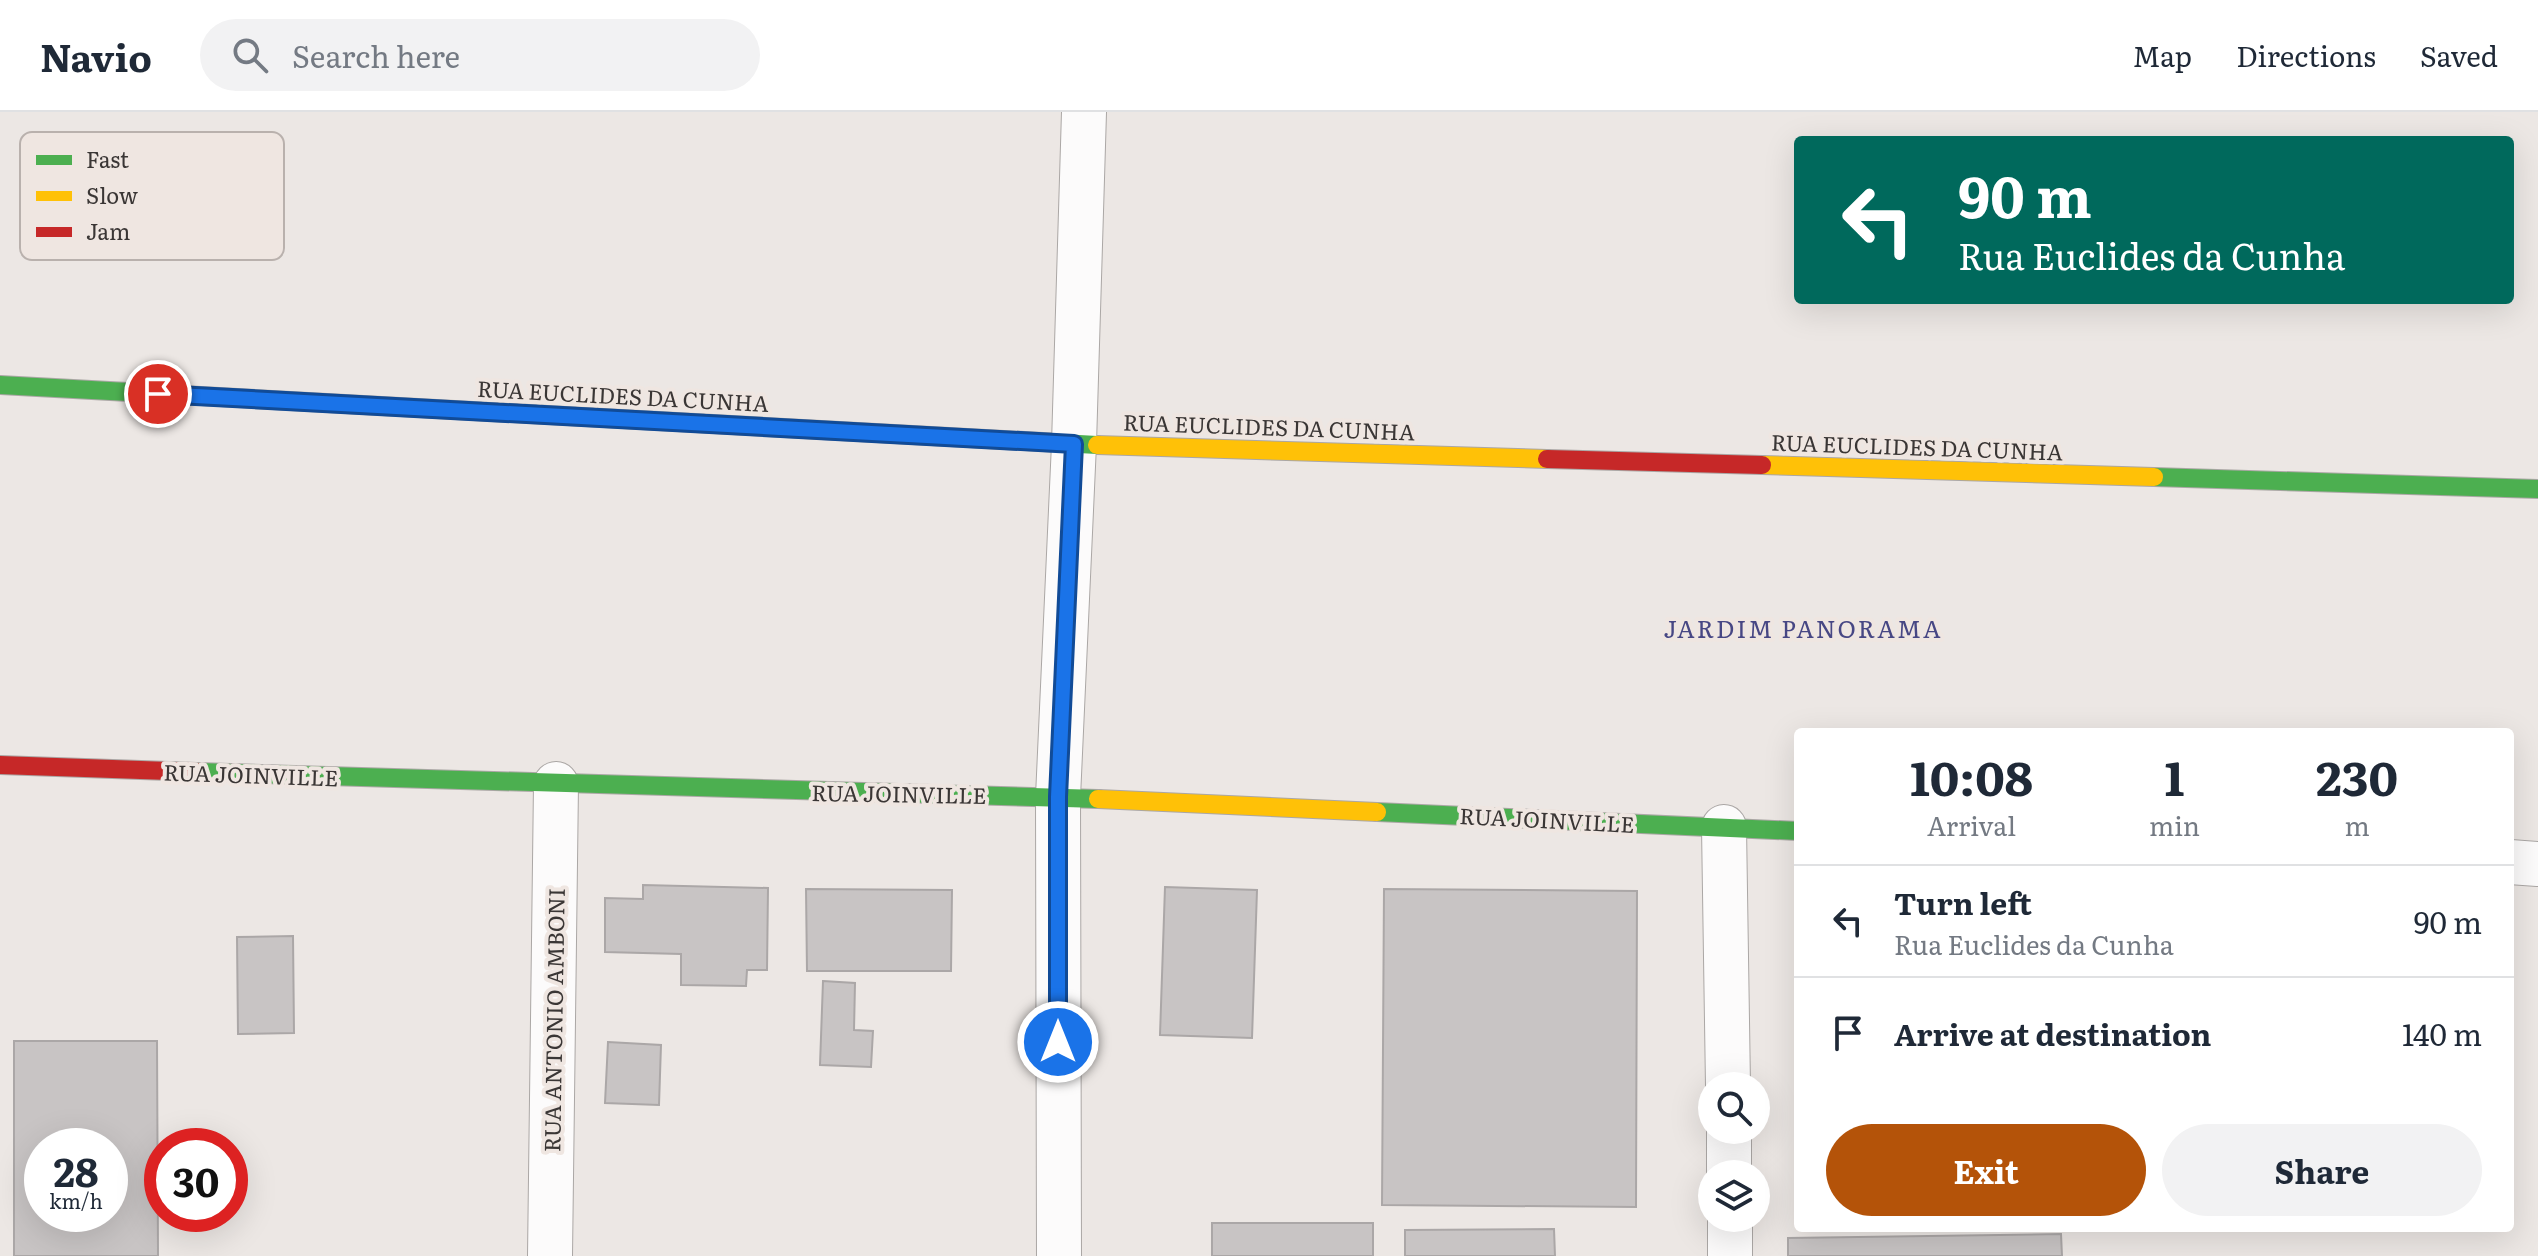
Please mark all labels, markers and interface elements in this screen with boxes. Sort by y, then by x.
search box [200,19,760,91]
text: Navio [40,27,152,84]
icon: search [228,33,272,77]
text: Search here [292,33,460,77]
text: Map [2133,34,2192,76]
text: Directions [2236,34,2376,76]
text: Saved [2420,34,2498,76]
legend [20,132,284,260]
text: Fast [86,142,129,175]
text: 90 m [1958,152,2092,235]
icon: left [1826,168,1930,272]
text: Slow [86,178,138,211]
text: Jam [86,214,130,247]
text: Rua Euclides da Cunha [1958,228,2346,281]
pin [124,360,192,428]
street label: RUA EUCLIDES DA CUNHA [476,371,770,419]
icon: arrive [136,372,180,416]
street label: RUA EUCLIDES DA CUNHA [1122,404,1416,448]
street label: RUA EUCLIDES DA CUNHA [1770,424,2064,468]
district label: JARDIM PANORAMA [1663,610,1943,645]
text: 10:08 [1910,740,2033,811]
text: 1 [2165,740,2184,811]
text: 230 [2316,740,2398,811]
street label: RUA JOINVILLE [163,754,339,794]
street label: RUA JOINVILLE [811,775,987,811]
street label: RUA JOINVILLE [1459,798,1635,840]
text: Arrival [1927,805,2016,844]
text: min [2149,805,2200,844]
text: m [2344,805,2370,844]
text: Turn left [1894,880,2032,924]
street label: RUA ANTONIO AMBONI [534,888,572,1152]
icon: left [1826,899,1870,943]
text: 90 m [2414,899,2482,943]
text: Rua Euclides da Cunha [1894,924,2174,963]
position arrow [1016,1000,1100,1084]
icon: arrive [1826,1011,1870,1055]
text: Arrive at destination [1894,1011,2211,1055]
text: 140 m [2402,1011,2482,1055]
map controls [1698,1072,1770,1232]
button: search [1698,1072,1770,1144]
button: Exit [1826,1124,2146,1216]
button: Share [2162,1124,2482,1216]
speed limit sign: 30 [144,1128,248,1232]
text: 28 [53,1140,99,1199]
button: layers [1698,1160,1770,1232]
text: km/h [49,1185,103,1215]

